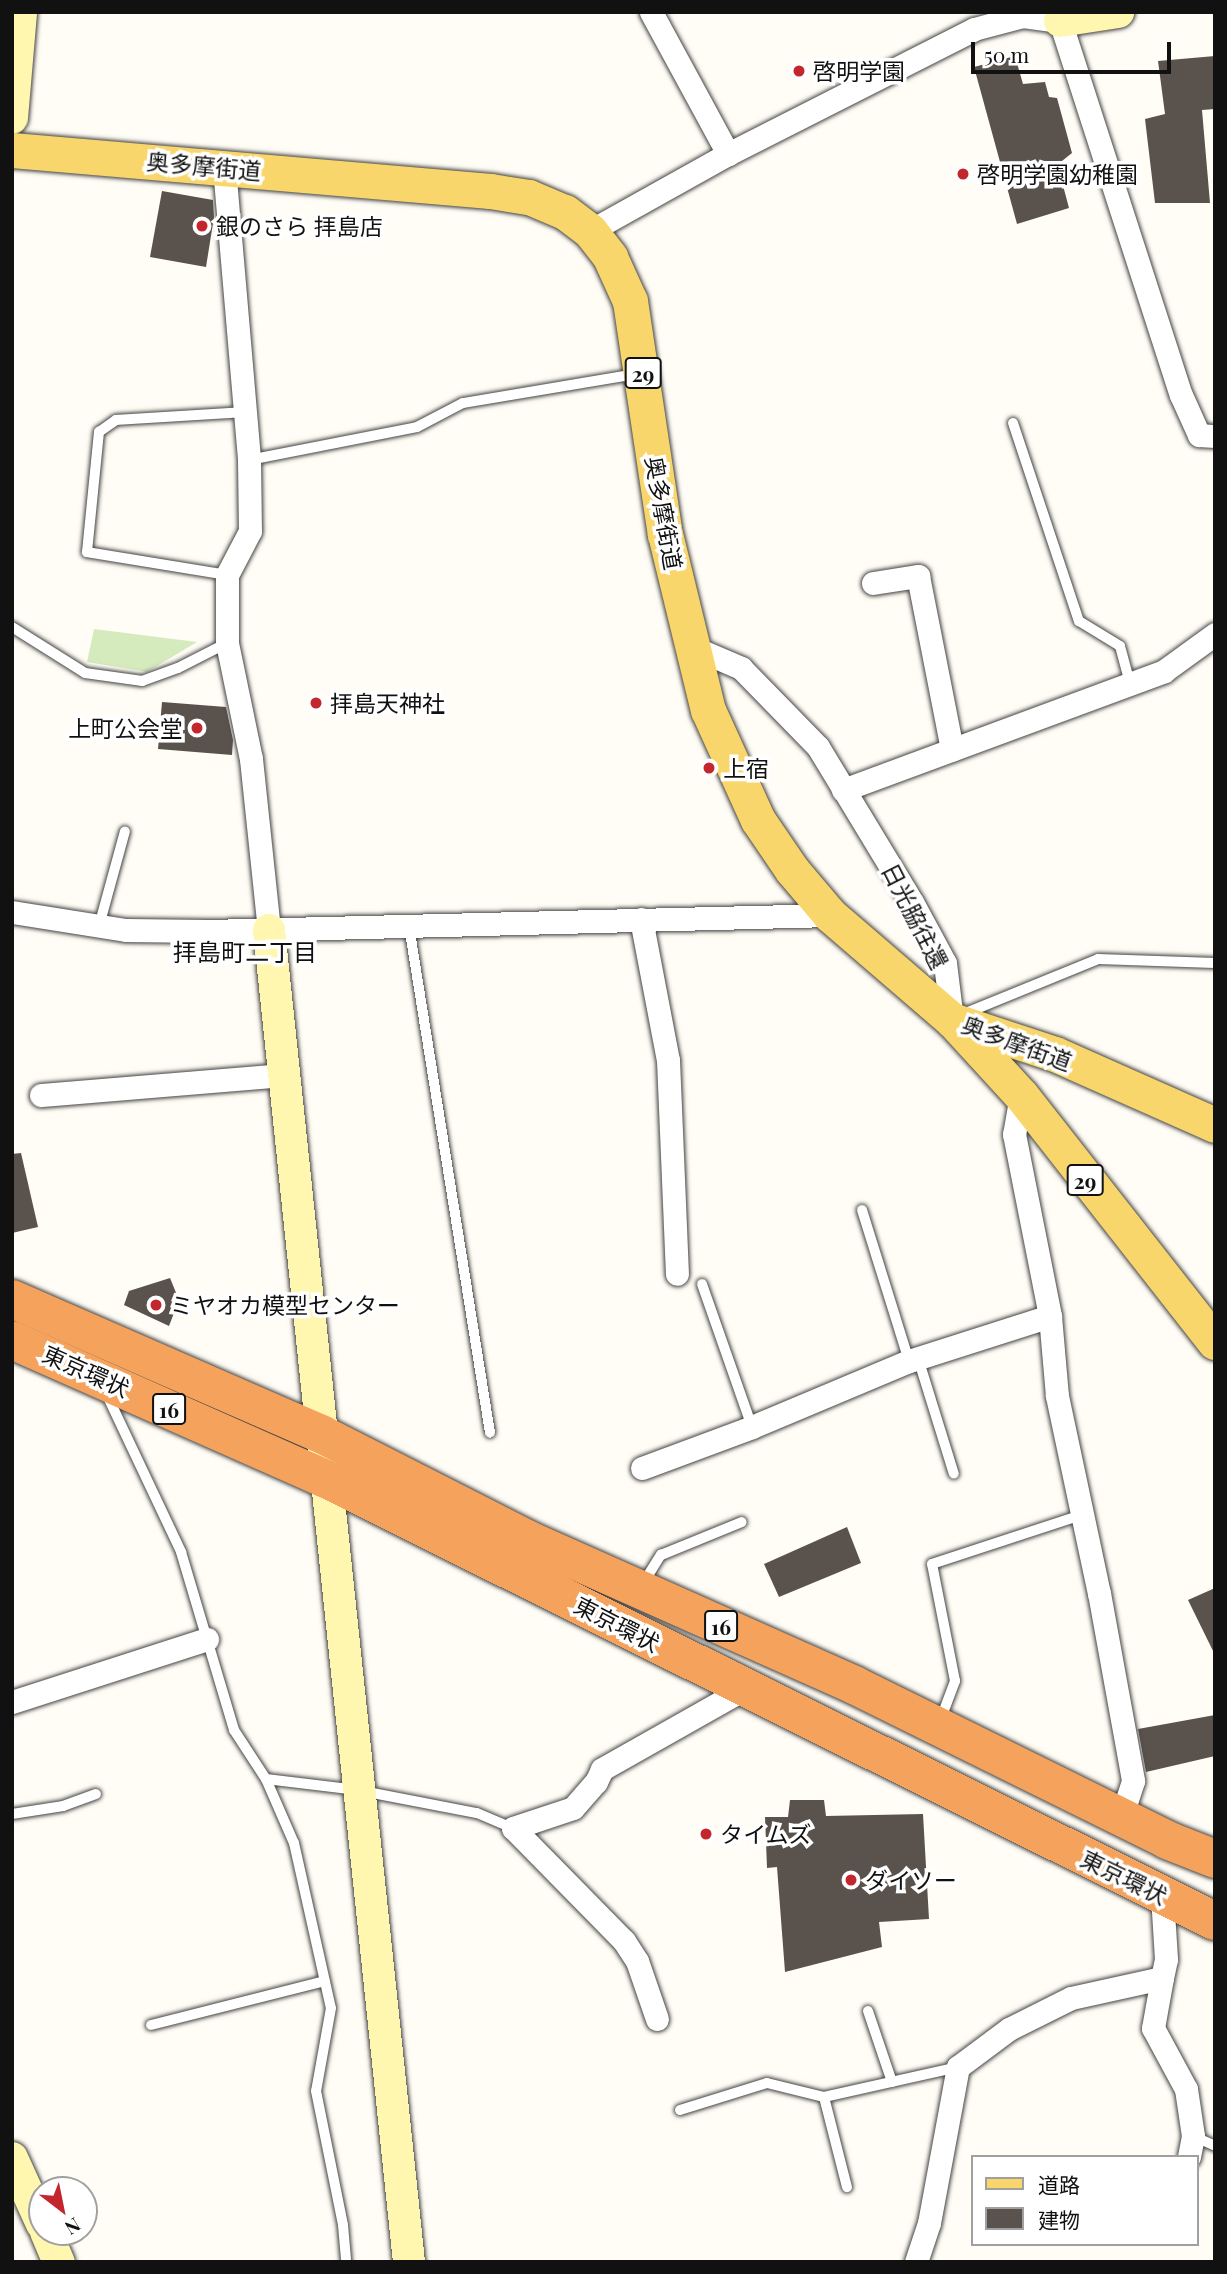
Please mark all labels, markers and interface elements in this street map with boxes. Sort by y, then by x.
scale bar [975,28,1174,72]
text: 50 m [984,40,1029,68]
place label: 啓明学園 [813,57,905,85]
marker: 啓明学園 [791,63,807,79]
street label: 奥多摩街道 [146,147,262,185]
place label: 啓明学園幼稚園 [977,160,1138,188]
marker: 啓明学園幼稚園 [955,166,971,182]
place label: 銀のさら 拝島店 [216,212,383,240]
marker: 銀のさら 拝島店 [194,218,210,234]
road number: 29 [624,356,662,390]
street label: 奥多摩街道 [640,454,688,572]
place label: 拝島天神社 [330,689,445,717]
marker: 拝島天神社 [308,695,324,711]
place label: 上町公会堂 [68,714,183,742]
marker: 上町公会堂 [189,720,205,736]
place label: 上宿 [723,754,769,782]
marker: 上宿 [701,760,717,776]
street label: 日光脇往還 [877,859,953,973]
district label: 拝島町二丁目 [173,938,317,966]
street label: 奥多摩街道 [958,1010,1076,1076]
road number: 29 [1066,1162,1104,1198]
place label: ミヤオカ模型センター [170,1291,400,1319]
marker: ミヤオカ模型センター [148,1297,164,1313]
street label: 東京環状 [38,1340,134,1402]
road number: 16 [152,1392,186,1426]
street label: 東京環状 [570,1591,664,1657]
road number: 16 [704,1608,738,1644]
place label: タイムズ [720,1820,812,1848]
marker: タイムズ [698,1826,714,1842]
street label: 東京環状 [1077,1844,1171,1910]
place label: ダイソー [865,1866,957,1894]
marker: ダイソー [843,1872,859,1888]
legend [972,2155,1199,2246]
text: 道路 [1038,2170,1080,2198]
north arrow [28,2176,98,2246]
text: 建物 [1038,2205,1080,2233]
text: N [60,2212,86,2242]

